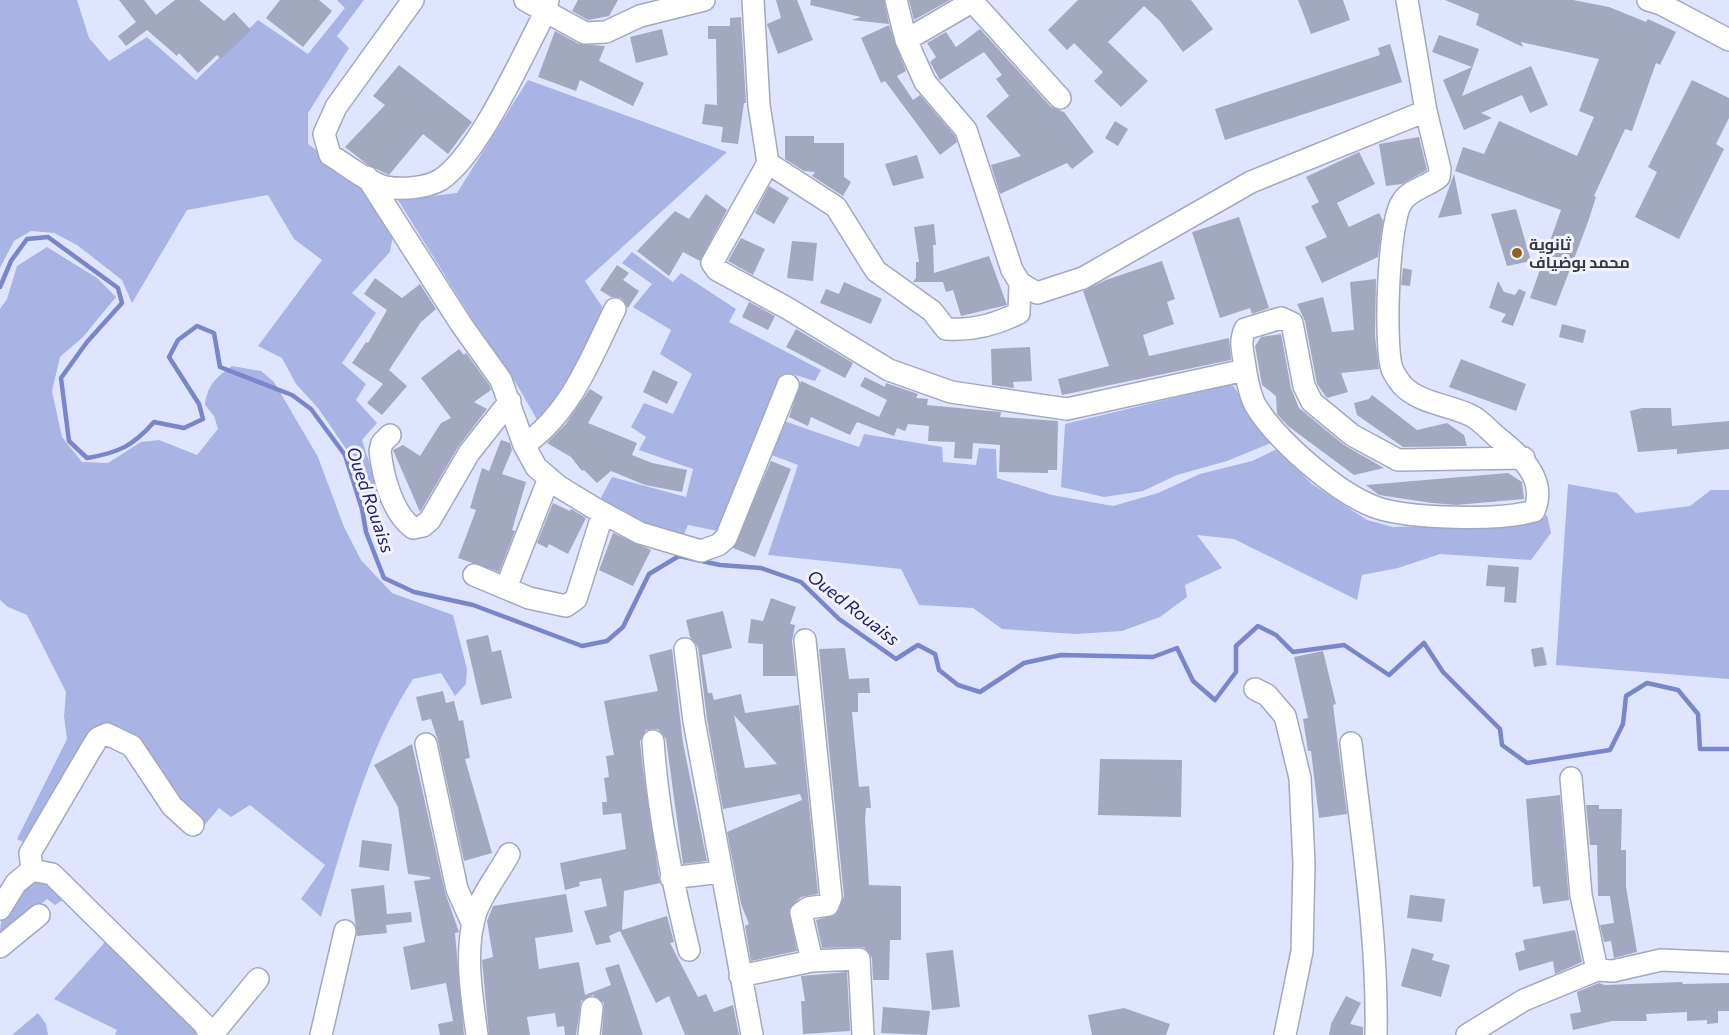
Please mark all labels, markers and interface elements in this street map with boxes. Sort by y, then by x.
place label: ثانوية محمد بوضياف [1529,234,1630,272]
marker: ثانوية محمد بوضياف [1510,246,1524,260]
water label: Oued Rouaiss [343,444,399,556]
water label: Oued Rouaiss [803,564,904,650]

